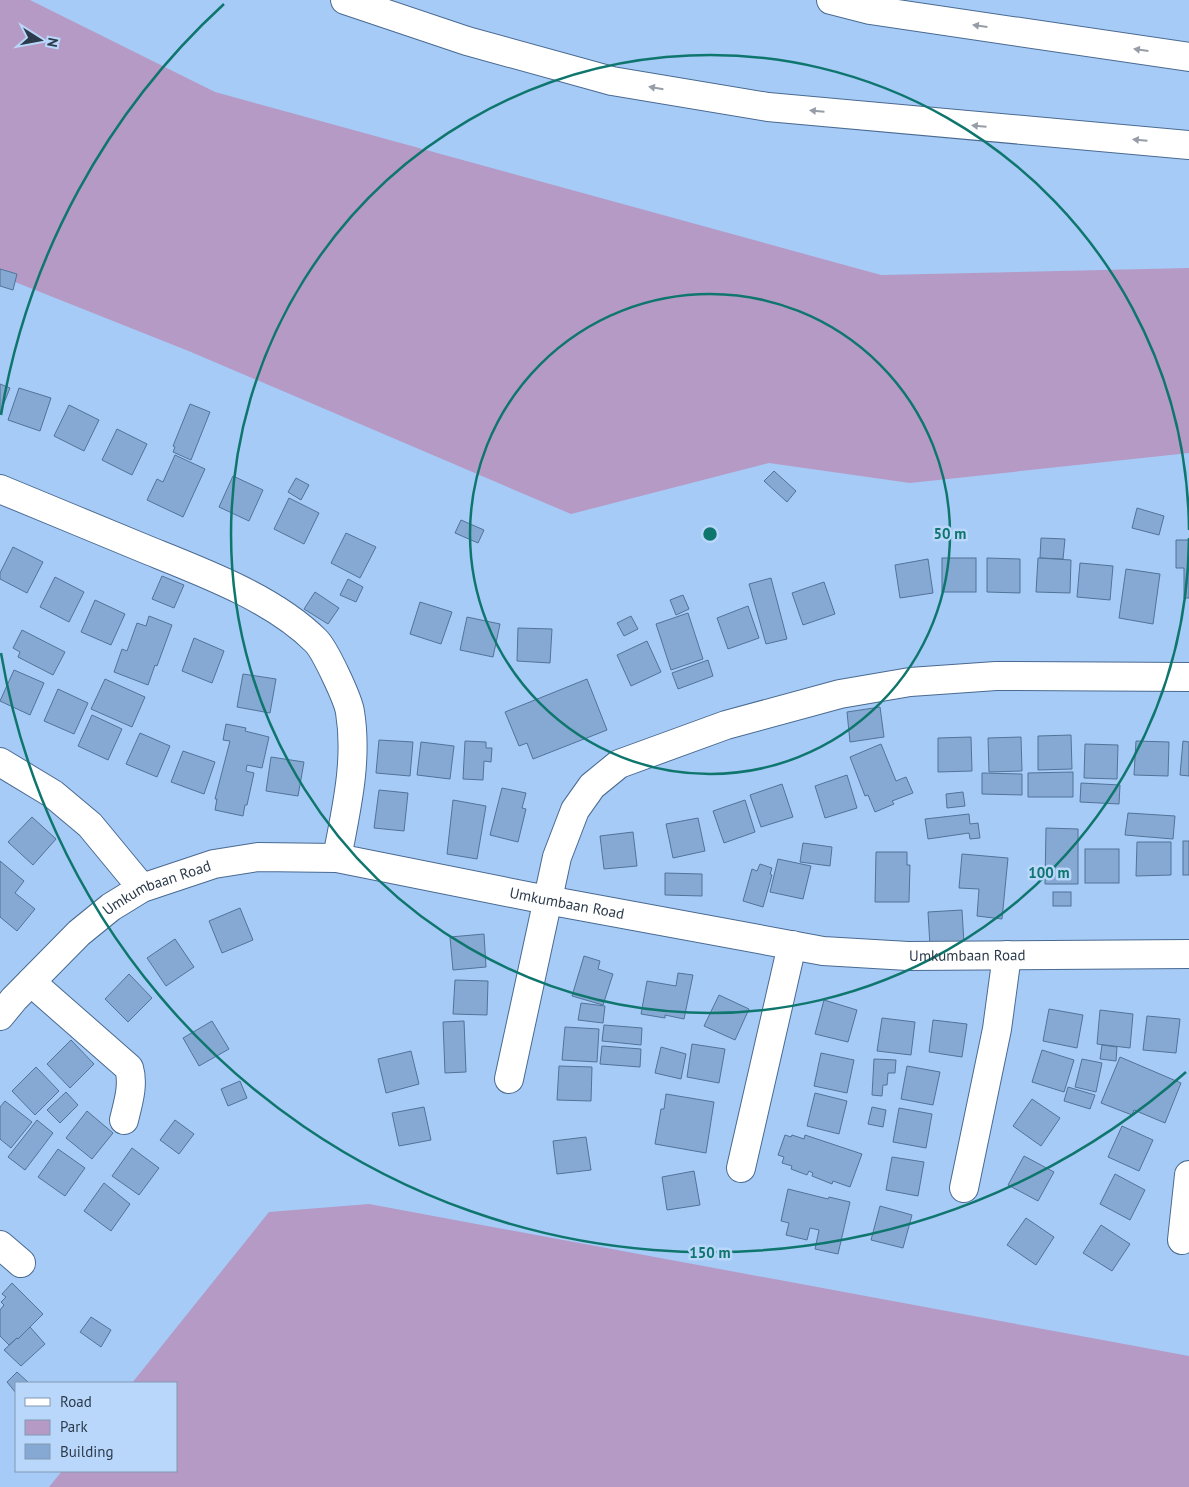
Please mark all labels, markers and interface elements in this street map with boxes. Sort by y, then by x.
north arrow [15,15,65,65]
one-way arrow [972,22,988,30]
text: N [43,36,62,49]
one-way arrow [1132,45,1148,53]
one-way arrow [648,84,664,92]
one-way arrow [808,107,824,115]
one-way arrow [970,122,986,130]
one-way arrow [1132,136,1148,144]
text: 50 m [934,524,966,543]
centre of rings [701,525,719,543]
street label: Umkumbaan Road [98,856,213,919]
text: 100 m [1028,863,1070,882]
street label: Umkumbaan Road [508,883,626,923]
street label: Umkumbaan Road [909,945,1026,965]
text: 150 m [689,1243,731,1262]
legend [15,1382,178,1472]
text: Road [60,1392,92,1411]
text: Park [60,1417,88,1436]
text: Building [60,1442,114,1461]

